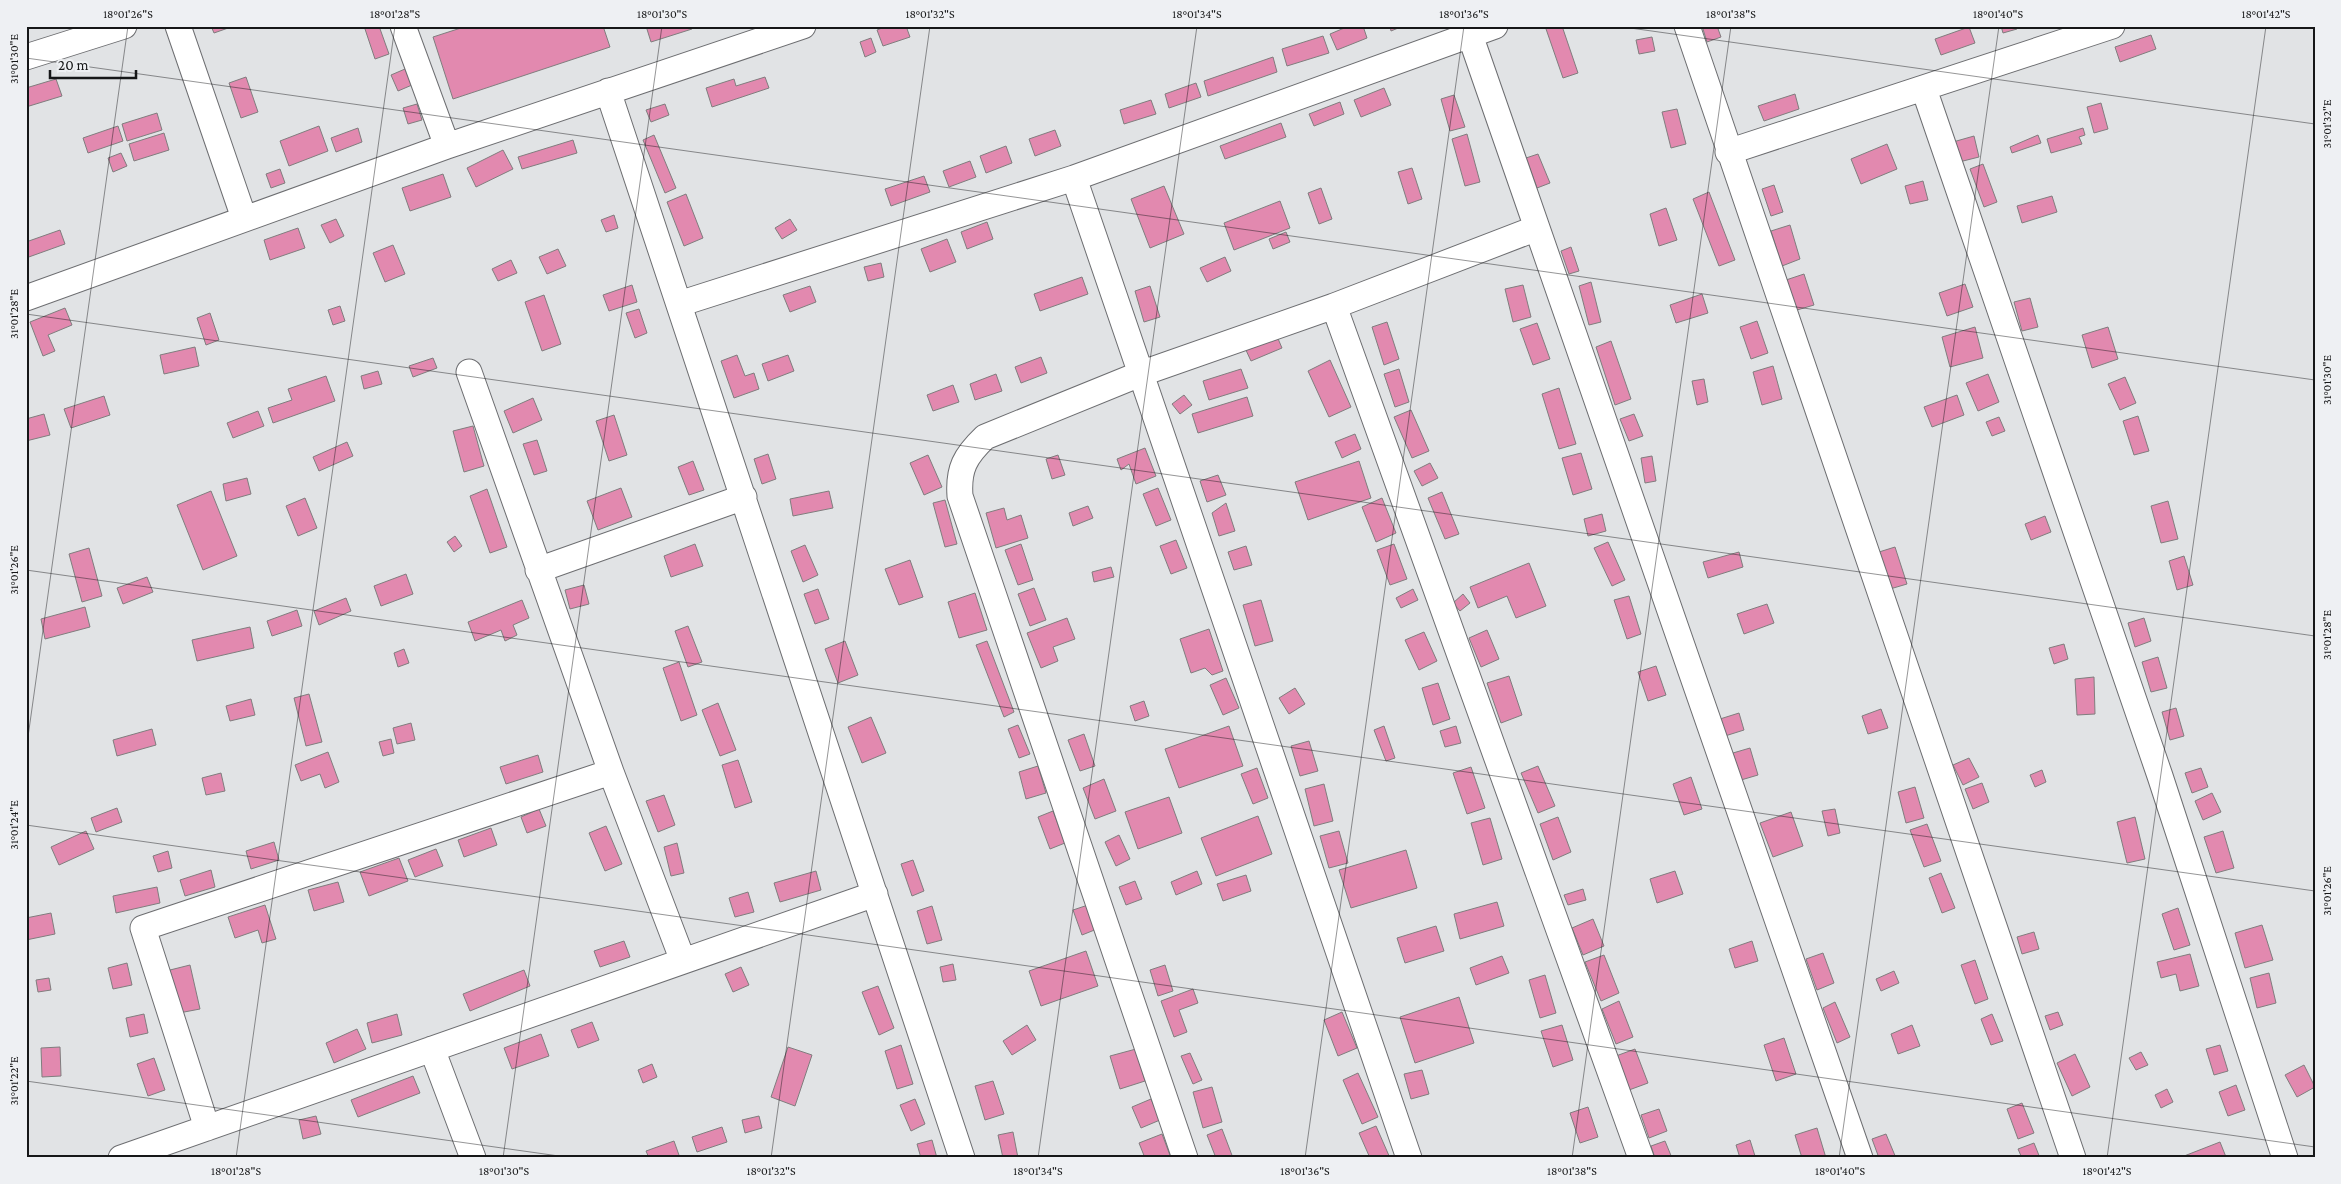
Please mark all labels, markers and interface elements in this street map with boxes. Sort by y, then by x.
text: 18°01'26"S [103,7,153,21]
text: 18°01'28"S [370,7,420,21]
text: 18°01'30"S [637,7,687,21]
text: 18°01'32"S [906,7,955,21]
text: 18°01'34"S [1172,7,1222,21]
text: 18°01'36"S [1439,7,1489,21]
text: 18°01'38"S [1706,7,1756,21]
text: 18°01'40"S [1973,7,2023,21]
text: 18°01'42"S [2242,7,2291,21]
text: 31°01'30"E [7,34,21,84]
scale bar [50,48,136,80]
text: 20 m [58,57,89,73]
text: 31°01'32"E [2320,99,2334,148]
text: 31°01'28"E [7,289,21,339]
text: 31°01'30"E [2320,355,2334,405]
text: 31°01'26"E [7,545,21,595]
text: 31°01'28"E [2320,610,2334,660]
text: 31°01'24"E [7,800,21,850]
text: 31°01'26"E [2320,866,2334,916]
text: 31°01'22"E [7,1056,21,1106]
text: 18°01'28"S [211,1164,261,1178]
text: 18°01'30"S [479,1164,529,1178]
text: 18°01'32"S [747,1164,796,1178]
text: 18°01'34"S [1013,1164,1063,1178]
text: 18°01'36"S [1280,1164,1330,1178]
text: 18°01'38"S [1547,1164,1597,1178]
text: 18°01'40"S [1815,1164,1865,1178]
text: 18°01'42"S [2083,1164,2132,1178]

